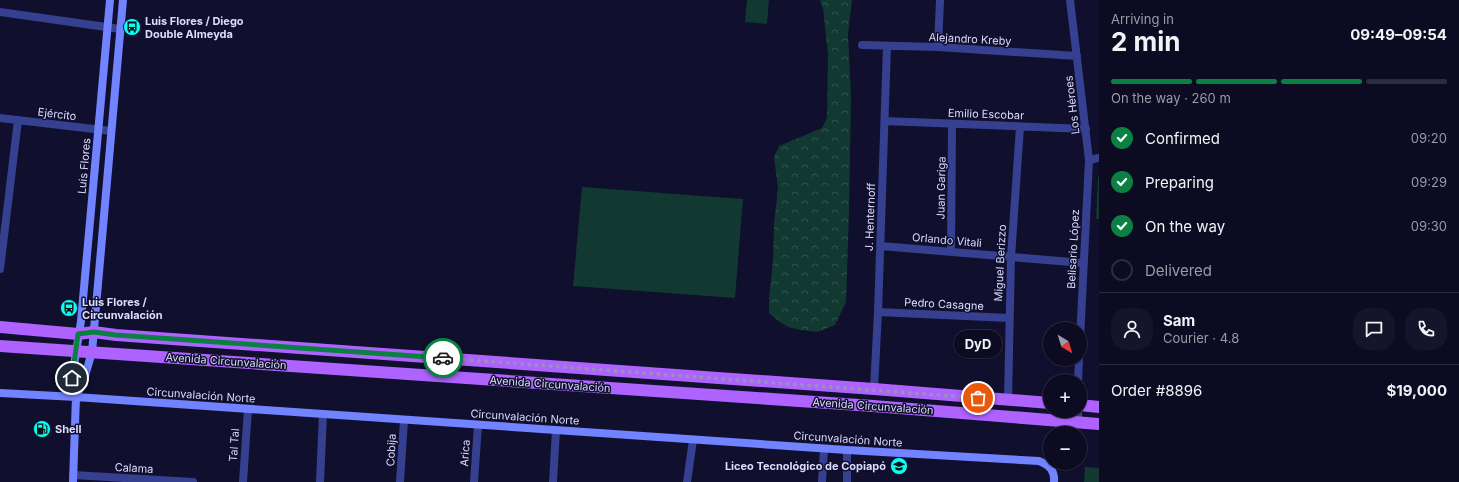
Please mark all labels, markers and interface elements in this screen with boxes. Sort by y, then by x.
text: Arriving in [1111,11,1174,27]
place label: Luis Flores / Diego Double Almeyda [145,14,244,41]
bus stop icon: Luis Flores / Diego Double Almeyda [122,17,142,37]
text: 09:49–09:54 [1350,25,1447,44]
text: 2 min [1111,26,1181,57]
street label: Alejandro Kreby [928,30,1012,48]
street label: Los Héroes [1061,75,1083,135]
text: On the way · 260 m [1111,90,1231,106]
street label: Ejército [37,105,77,123]
street label: Emilio Escobar [948,106,1024,122]
icon: check [1111,127,1133,149]
text: Confirmed [1145,129,1220,148]
text: 09:20 [1411,130,1447,146]
street label: Luis Flores [75,137,93,195]
street label: Juan Gariga [933,156,949,220]
icon: check [1111,171,1133,193]
text: Preparing [1145,173,1214,192]
text: 09:29 [1411,174,1447,190]
street label: J. Henternoff [862,183,878,251]
street label: Belisario López [1064,209,1082,289]
icon: check [1111,215,1133,237]
text: On the way [1145,217,1225,236]
text: 09:30 [1411,218,1447,234]
street label: Miguel Berizzo [991,224,1009,302]
street label: Orlando Vitali [912,230,982,250]
text: Delivered [1145,261,1212,280]
place label: Luis Flores / Circunvalación [82,295,163,322]
street label: Pedro Casagne [904,295,984,313]
bus stop icon: Luis Flores / Circunvalación [59,298,79,318]
button: person [1111,308,1153,350]
button: chat [1353,308,1395,350]
button: phone [1405,308,1447,350]
text: Sam [1163,311,1195,330]
north arrow [1043,322,1087,366]
map controls [1043,322,1087,470]
callout: DyD [954,330,1002,358]
text: Courier · 4.8 [1163,330,1239,346]
text: DyD [965,336,991,352]
courier [423,338,463,378]
icon: car [432,347,454,369]
street label: Avenida Circunvalación [165,350,287,372]
pin [55,361,89,395]
icon: home [61,367,83,389]
street label: Avenida Circunvalación [489,373,611,395]
button: + [1043,374,1087,418]
pin [961,381,995,415]
text: Order #8896 [1111,381,1202,400]
text: $19,000 [1386,381,1447,400]
street label: Circunvalación Norte [146,384,256,406]
icon: bag [967,387,989,409]
street label: Avenida Circunvalación [812,395,934,417]
street label: Circunvalación Norte [470,406,580,428]
fuel station icon: Shell [32,419,52,439]
place label: Shell [55,422,82,436]
button: − [1043,426,1087,470]
street label: Tal Tal [226,428,242,462]
street label: Circunvalación Norte [793,428,903,450]
street label: Cobija [383,433,399,467]
street label: Arica [457,439,473,467]
school or university icon: Liceo Tecnológico de Copiapó [889,456,909,476]
place label: Liceo Tecnológico de Copiapó [725,459,886,473]
street label: Calama [114,460,154,476]

